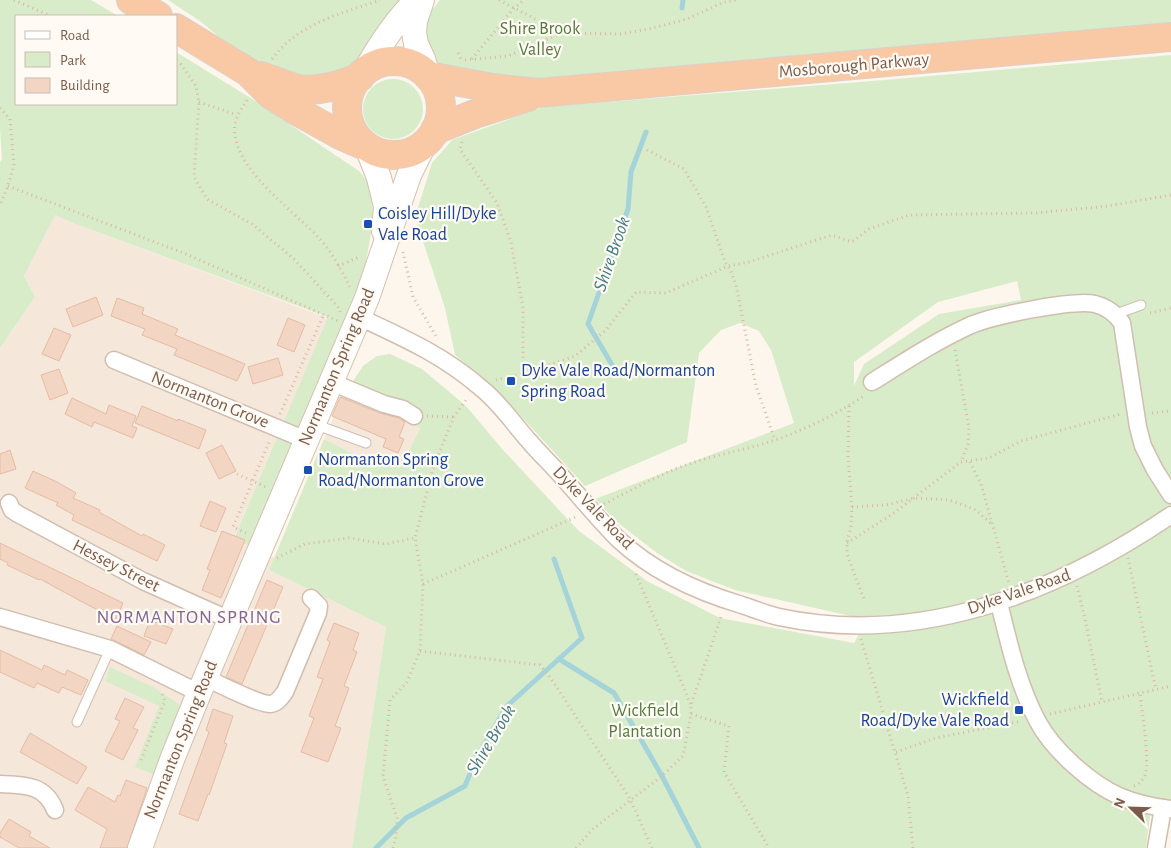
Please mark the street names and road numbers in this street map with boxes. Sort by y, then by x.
street label: Mosborough Parkway [778,50,930,82]
street label: Normanton Spring Road [296,286,378,448]
street label: Normanton Grove [149,368,271,432]
street label: Dyke Vale Road [549,463,637,553]
street label: Hessey Street [70,536,163,596]
street label: Dyke Vale Road [965,566,1073,618]
street label: Normanton Spring Road [141,658,221,822]

